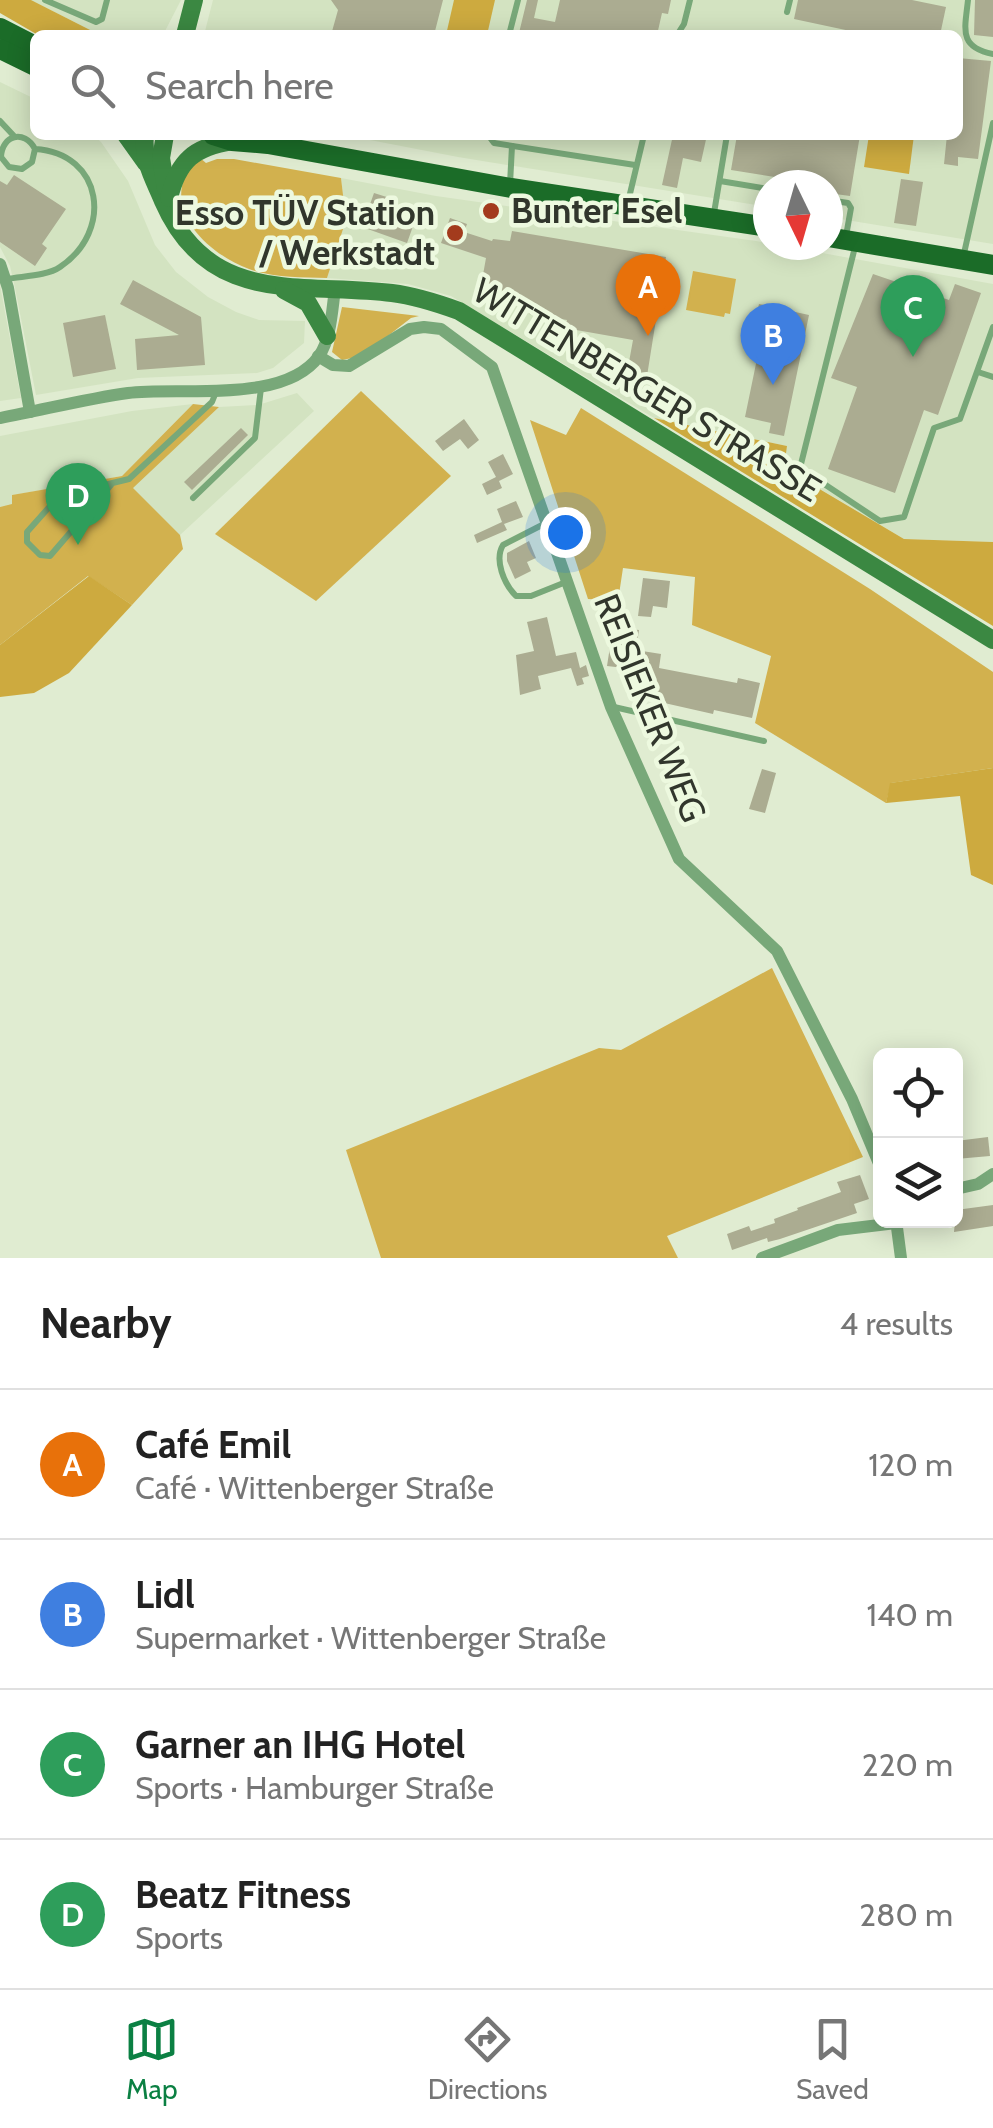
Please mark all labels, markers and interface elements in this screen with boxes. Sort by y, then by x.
search box [30,30,963,140]
icon: search [65,58,120,113]
text: Search here [145,62,334,109]
north arrow [753,170,843,260]
place label: Bunter Esel [511,189,683,232]
place label: Esso TÜV Station / Werkstadt [175,191,435,274]
marker: Bunter Esel [480,200,502,222]
marker: Esso TÜV Station / Werkstadt [444,222,466,244]
pin: A [616,254,680,336]
street label: WITTENBERGER STRASSE [465,269,829,511]
pin: C [880,274,946,357]
pin: B [740,302,806,385]
pin: D [46,462,110,545]
your location [540,507,591,558]
street label: REISIEKER WEG [585,588,716,828]
map controls [873,1048,963,1228]
button: locate [873,1048,963,1138]
button: layers [873,1138,963,1228]
text: Nearby [40,1297,172,1349]
text: 4 results [840,1304,953,1343]
text: Café Emil [135,1421,291,1468]
text: A [62,1445,83,1484]
text: 120 m [868,1445,953,1484]
text: Café · Wittenberger Straße [135,1468,494,1507]
text: Lidl [135,1571,195,1618]
text: B [62,1595,83,1634]
text: 140 m [866,1595,953,1634]
text: Supermarket · Wittenberger Straße [135,1618,606,1657]
text: Garner an IHG Hotel [135,1721,465,1768]
text: C [63,1745,82,1784]
text: 220 m [862,1745,953,1784]
text: Sports · Hamburger Straße [135,1768,494,1807]
text: Beatz Fitness [135,1871,351,1918]
text: D [61,1895,84,1934]
text: 280 m [859,1895,953,1934]
text: Sports [135,1918,223,1957]
tab: Map [124,2012,179,2106]
tab: Directions [428,2012,547,2106]
tab: Saved [796,2012,869,2106]

